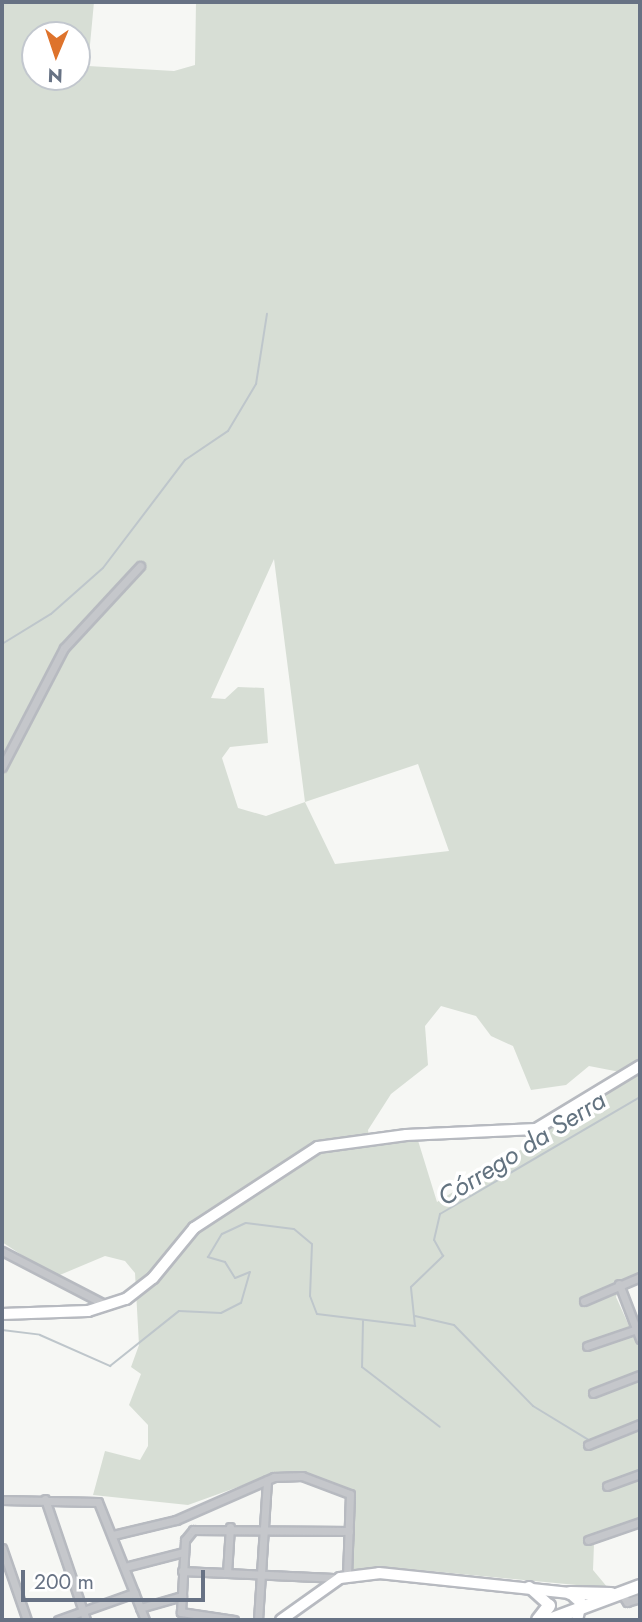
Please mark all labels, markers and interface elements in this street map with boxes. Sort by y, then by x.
north arrow [21,21,91,91]
text: N [47,62,63,89]
water label: Córrego da Serra [432,1085,612,1213]
scale bar [24,1556,208,1600]
text: 200 m [34,1567,94,1597]

